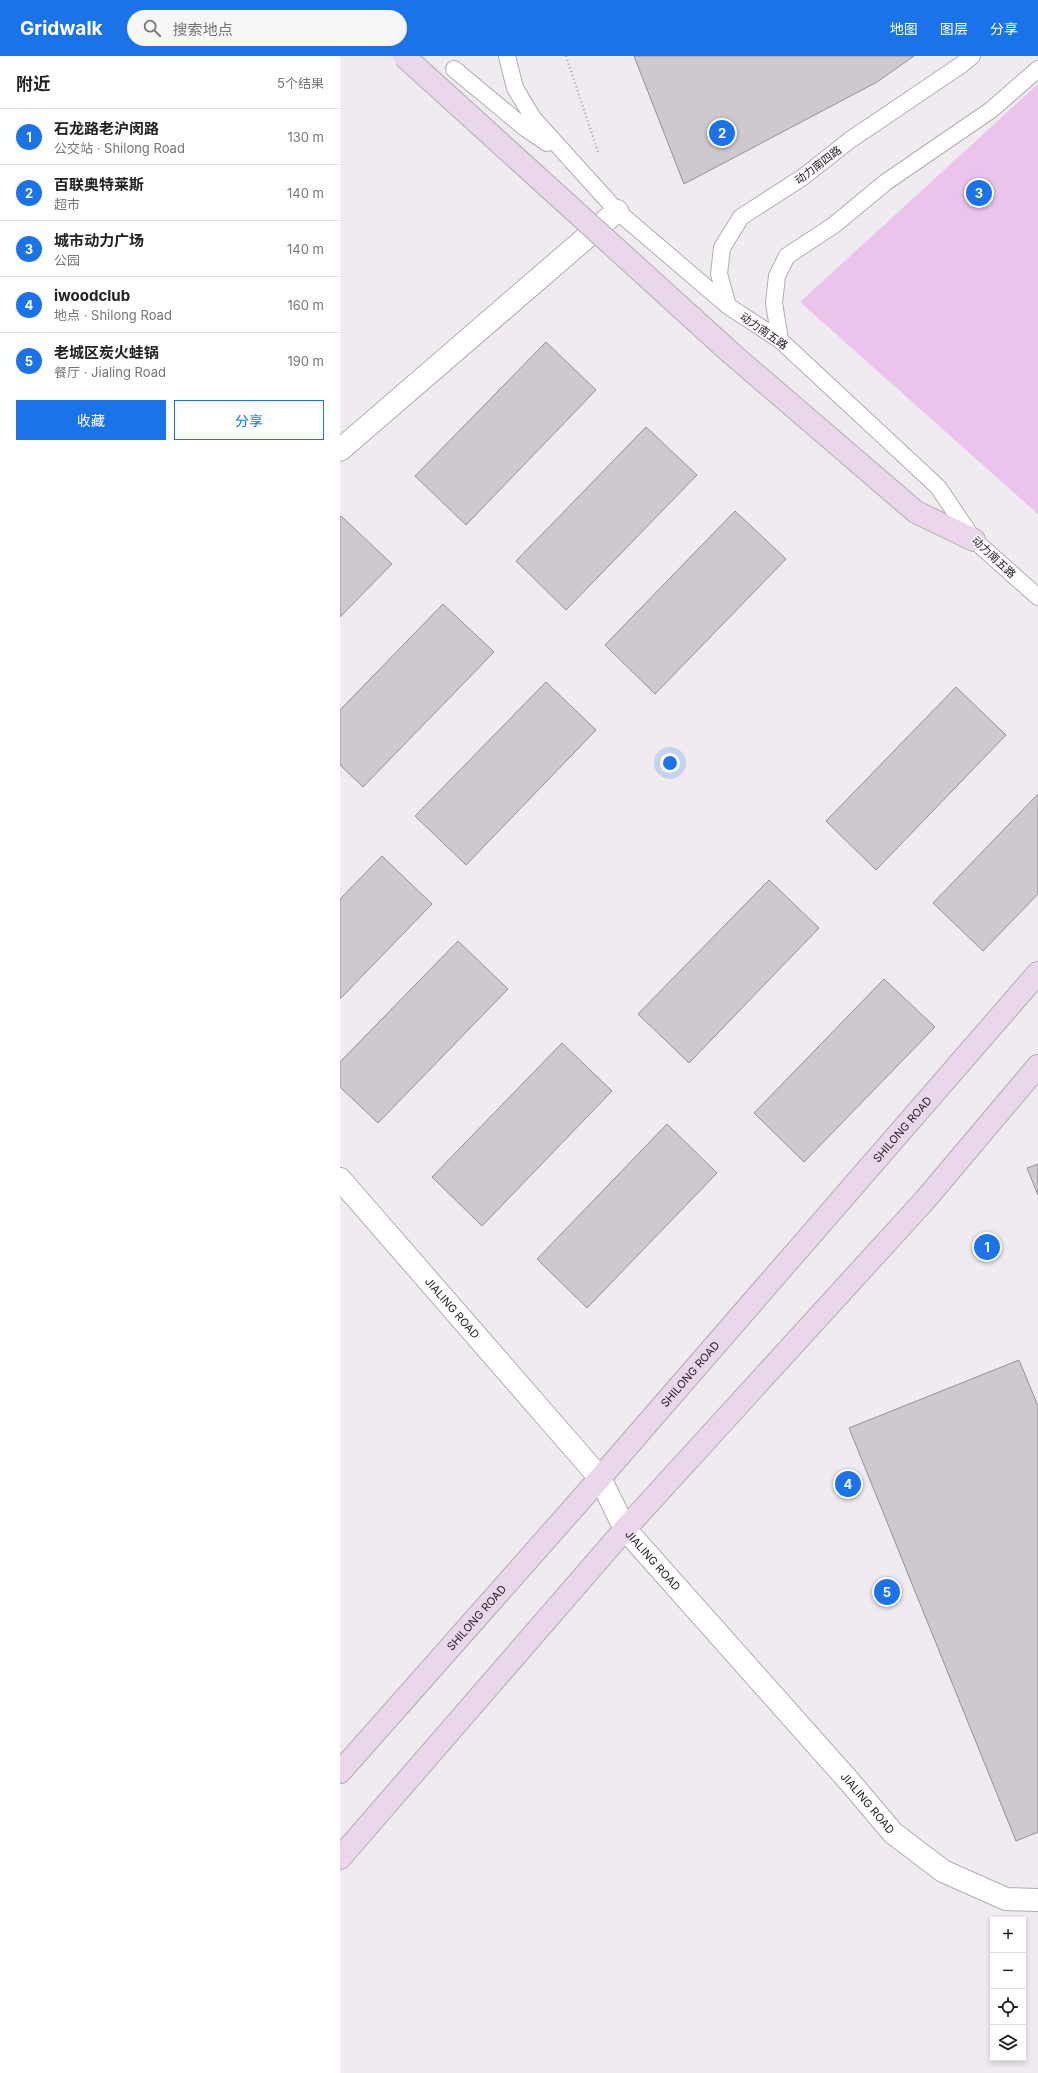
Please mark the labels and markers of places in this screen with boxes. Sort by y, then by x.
pin: 2 [709,118,735,148]
pin: 3 [966,178,992,208]
pin: 1 [974,1232,1000,1262]
pin: 4 [835,1469,861,1499]
pin: 5 [874,1577,900,1607]

